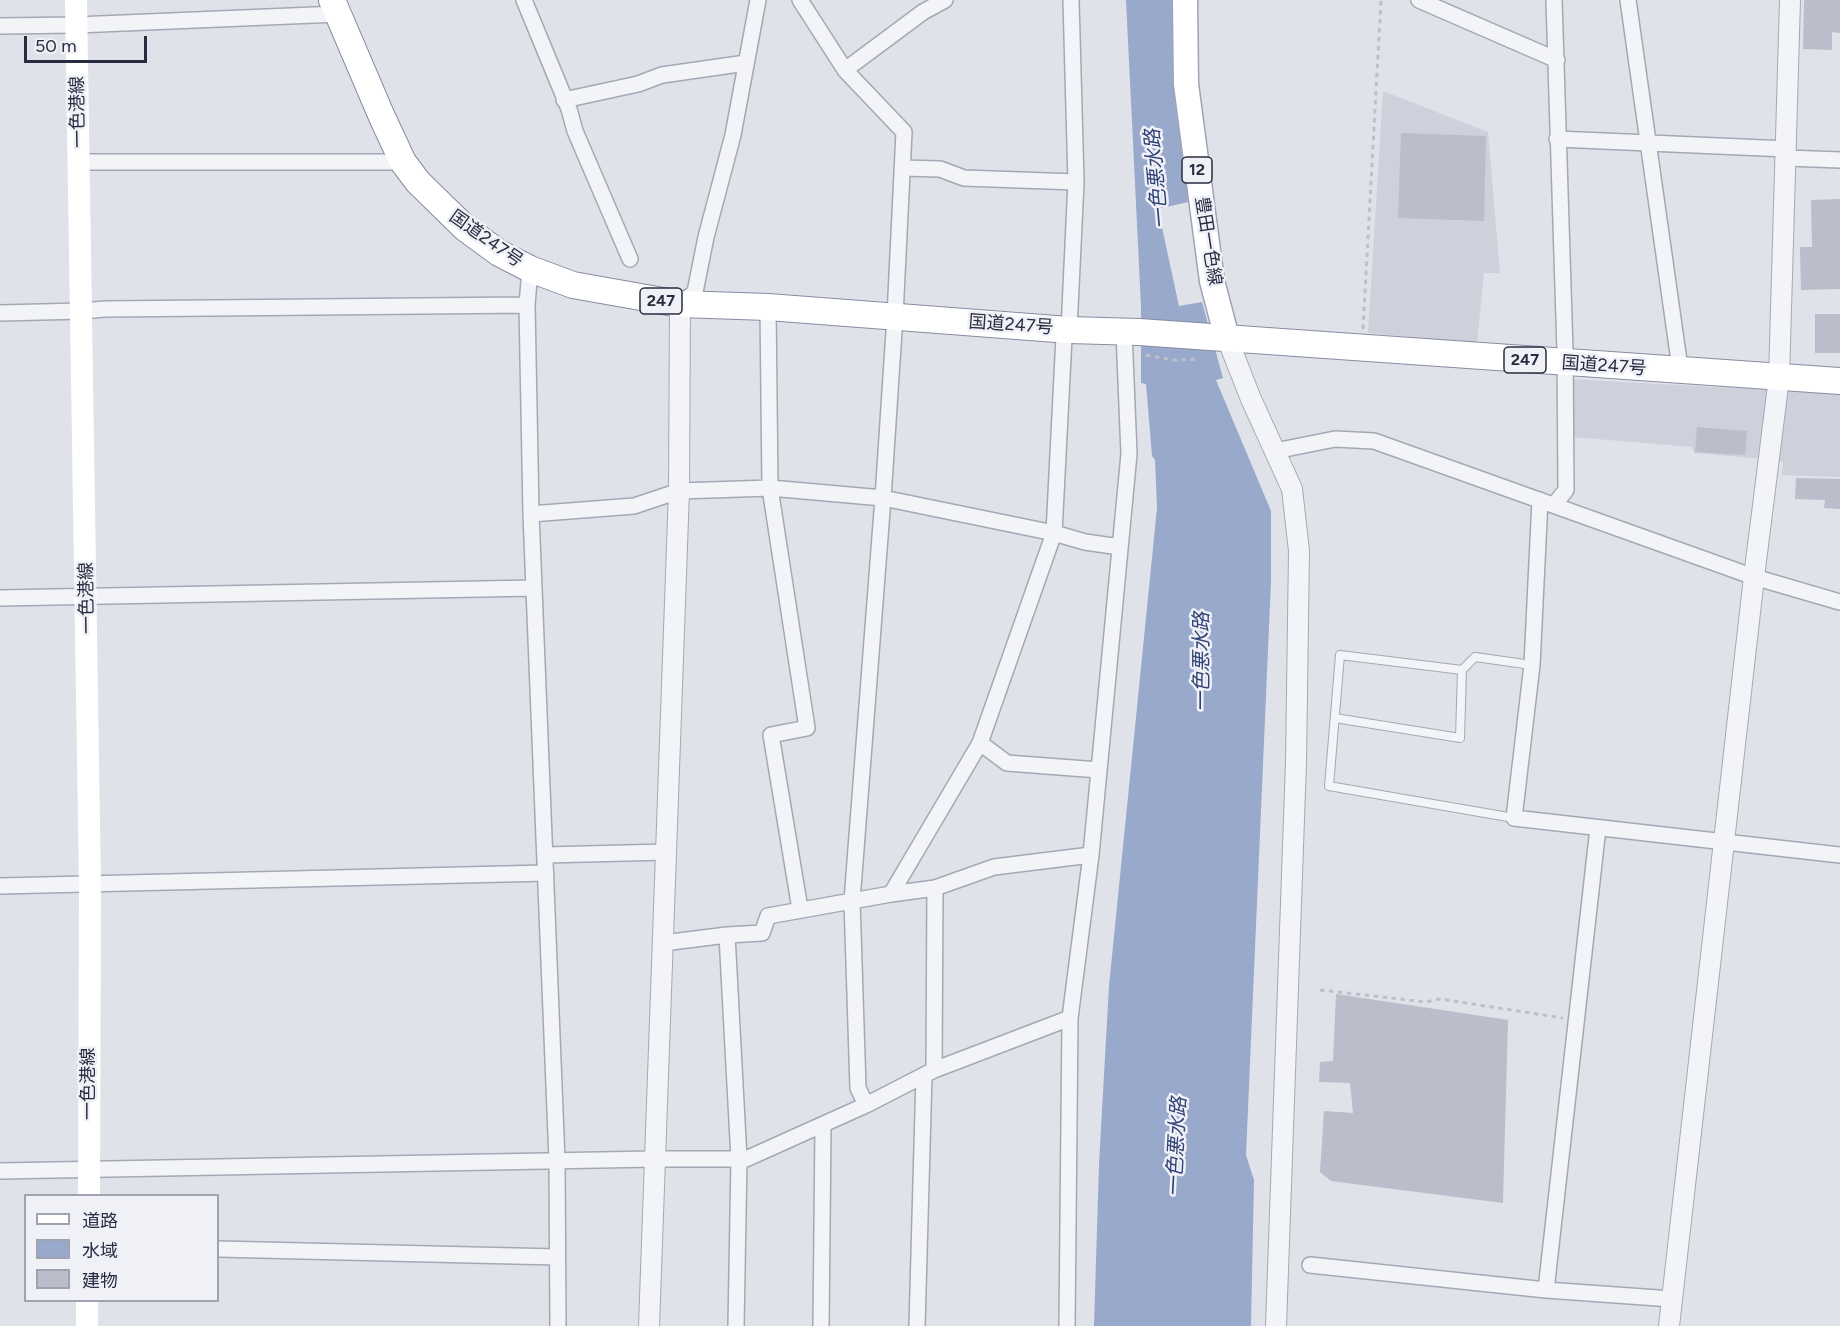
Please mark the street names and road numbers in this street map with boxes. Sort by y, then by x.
street label: 一色港線 [67,76,89,148]
road number: 12 [1182,157,1212,183]
street label: 豊田一色線 [1190,195,1226,287]
street label: 国道247号 [445,206,527,272]
road number: 247 [640,288,682,314]
street label: 国道247号 [968,311,1054,339]
road number: 247 [1504,347,1546,373]
street label: 国道247号 [1561,352,1647,380]
street label: 一色港線 [76,562,98,634]
street label: 一色港線 [78,1048,100,1120]

